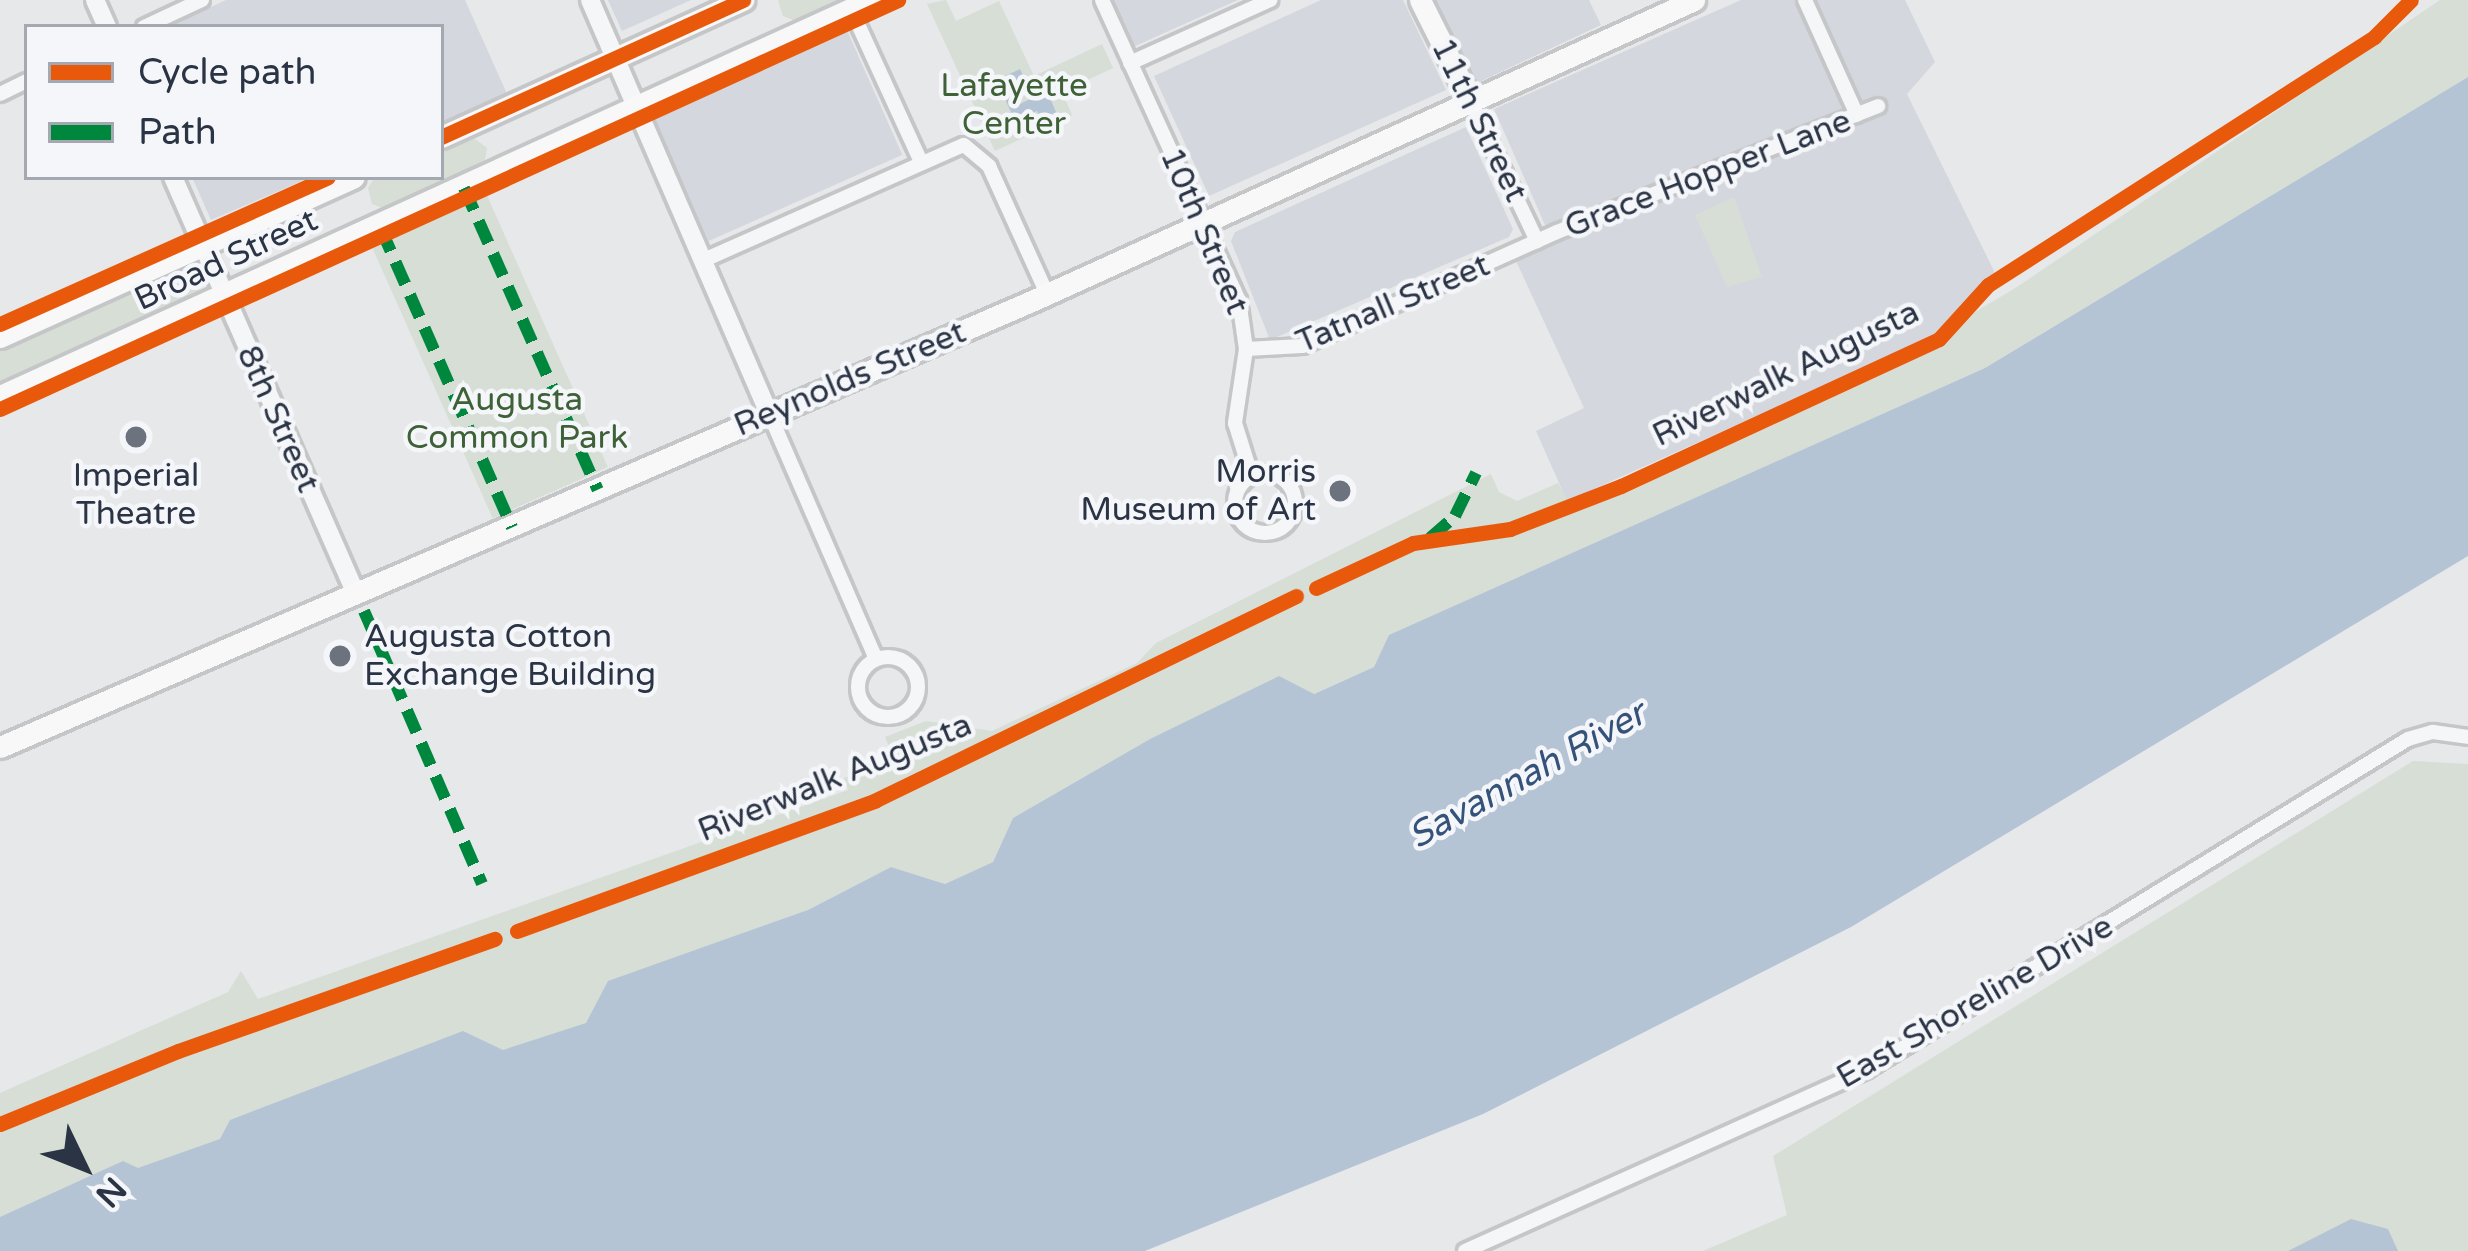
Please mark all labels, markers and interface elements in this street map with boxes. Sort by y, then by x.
legend [24,24,444,180]
street label: 11th Street [1422,32,1536,208]
text: Cycle path [138,51,316,94]
park label: Lafayette Center [940,66,1088,144]
street label: Grace Hopper Lane [1559,101,1857,247]
text: Path [138,111,217,154]
street label: 10th Street [1151,142,1257,320]
street label: Broad Street [128,200,324,320]
street label: Tatnall Street [1290,245,1496,363]
street label: Riverwalk Augusta [1646,292,1926,456]
street label: Reynolds Street [728,312,972,446]
street label: 8th Street [228,340,328,498]
park label: Augusta Common Park [406,380,628,458]
marker: Imperial Theatre [123,424,149,450]
place label: Morris Museum of Art [1080,452,1316,530]
place label: Imperial Theatre [73,456,199,534]
marker: Morris Museum of Art [1327,478,1353,504]
place label: Augusta Cotton Exchange Building [364,617,656,695]
marker: Augusta Cotton Exchange Building [327,643,353,669]
water label: Savannah River [1401,692,1653,858]
street label: Riverwalk Augusta [692,705,978,851]
street label: East Shoreline Drive [1830,907,2120,1097]
north arrow [24,1107,144,1227]
text: N [87,1169,134,1215]

